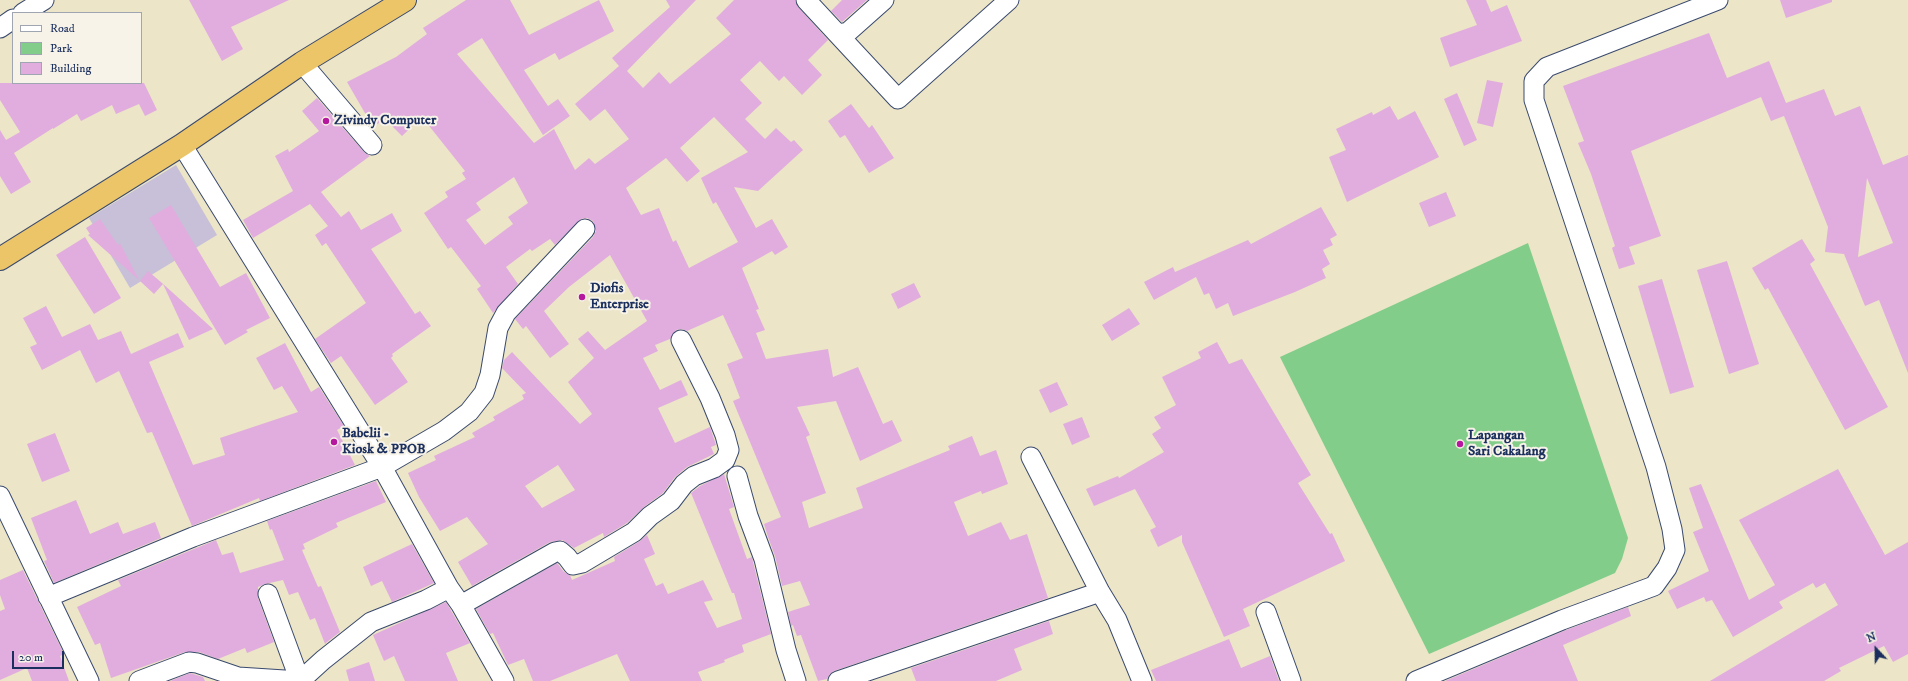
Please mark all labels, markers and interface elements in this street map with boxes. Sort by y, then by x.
legend [12,12,142,84]
text: Road [50,21,75,36]
text: Park [50,41,72,56]
text: Building [50,61,91,76]
place label: Zivindy Computer [334,113,436,129]
marker: Zivindy Computer [321,116,331,126]
place label: Diofis Enterprise [590,281,649,314]
marker: Diofis Enterprise [577,292,587,302]
place label: Babelii - Kiosk & PPOB [342,426,426,458]
place label: Lapangan Sari Cakalang [1468,428,1546,460]
marker: Babelii - Kiosk & PPOB [329,437,339,447]
marker: Lapangan Sari Cakalang [1455,439,1465,449]
north arrow [1856,629,1896,669]
text: N [1865,630,1878,646]
scale bar [14,643,66,669]
text: 20 m [19,650,43,665]

